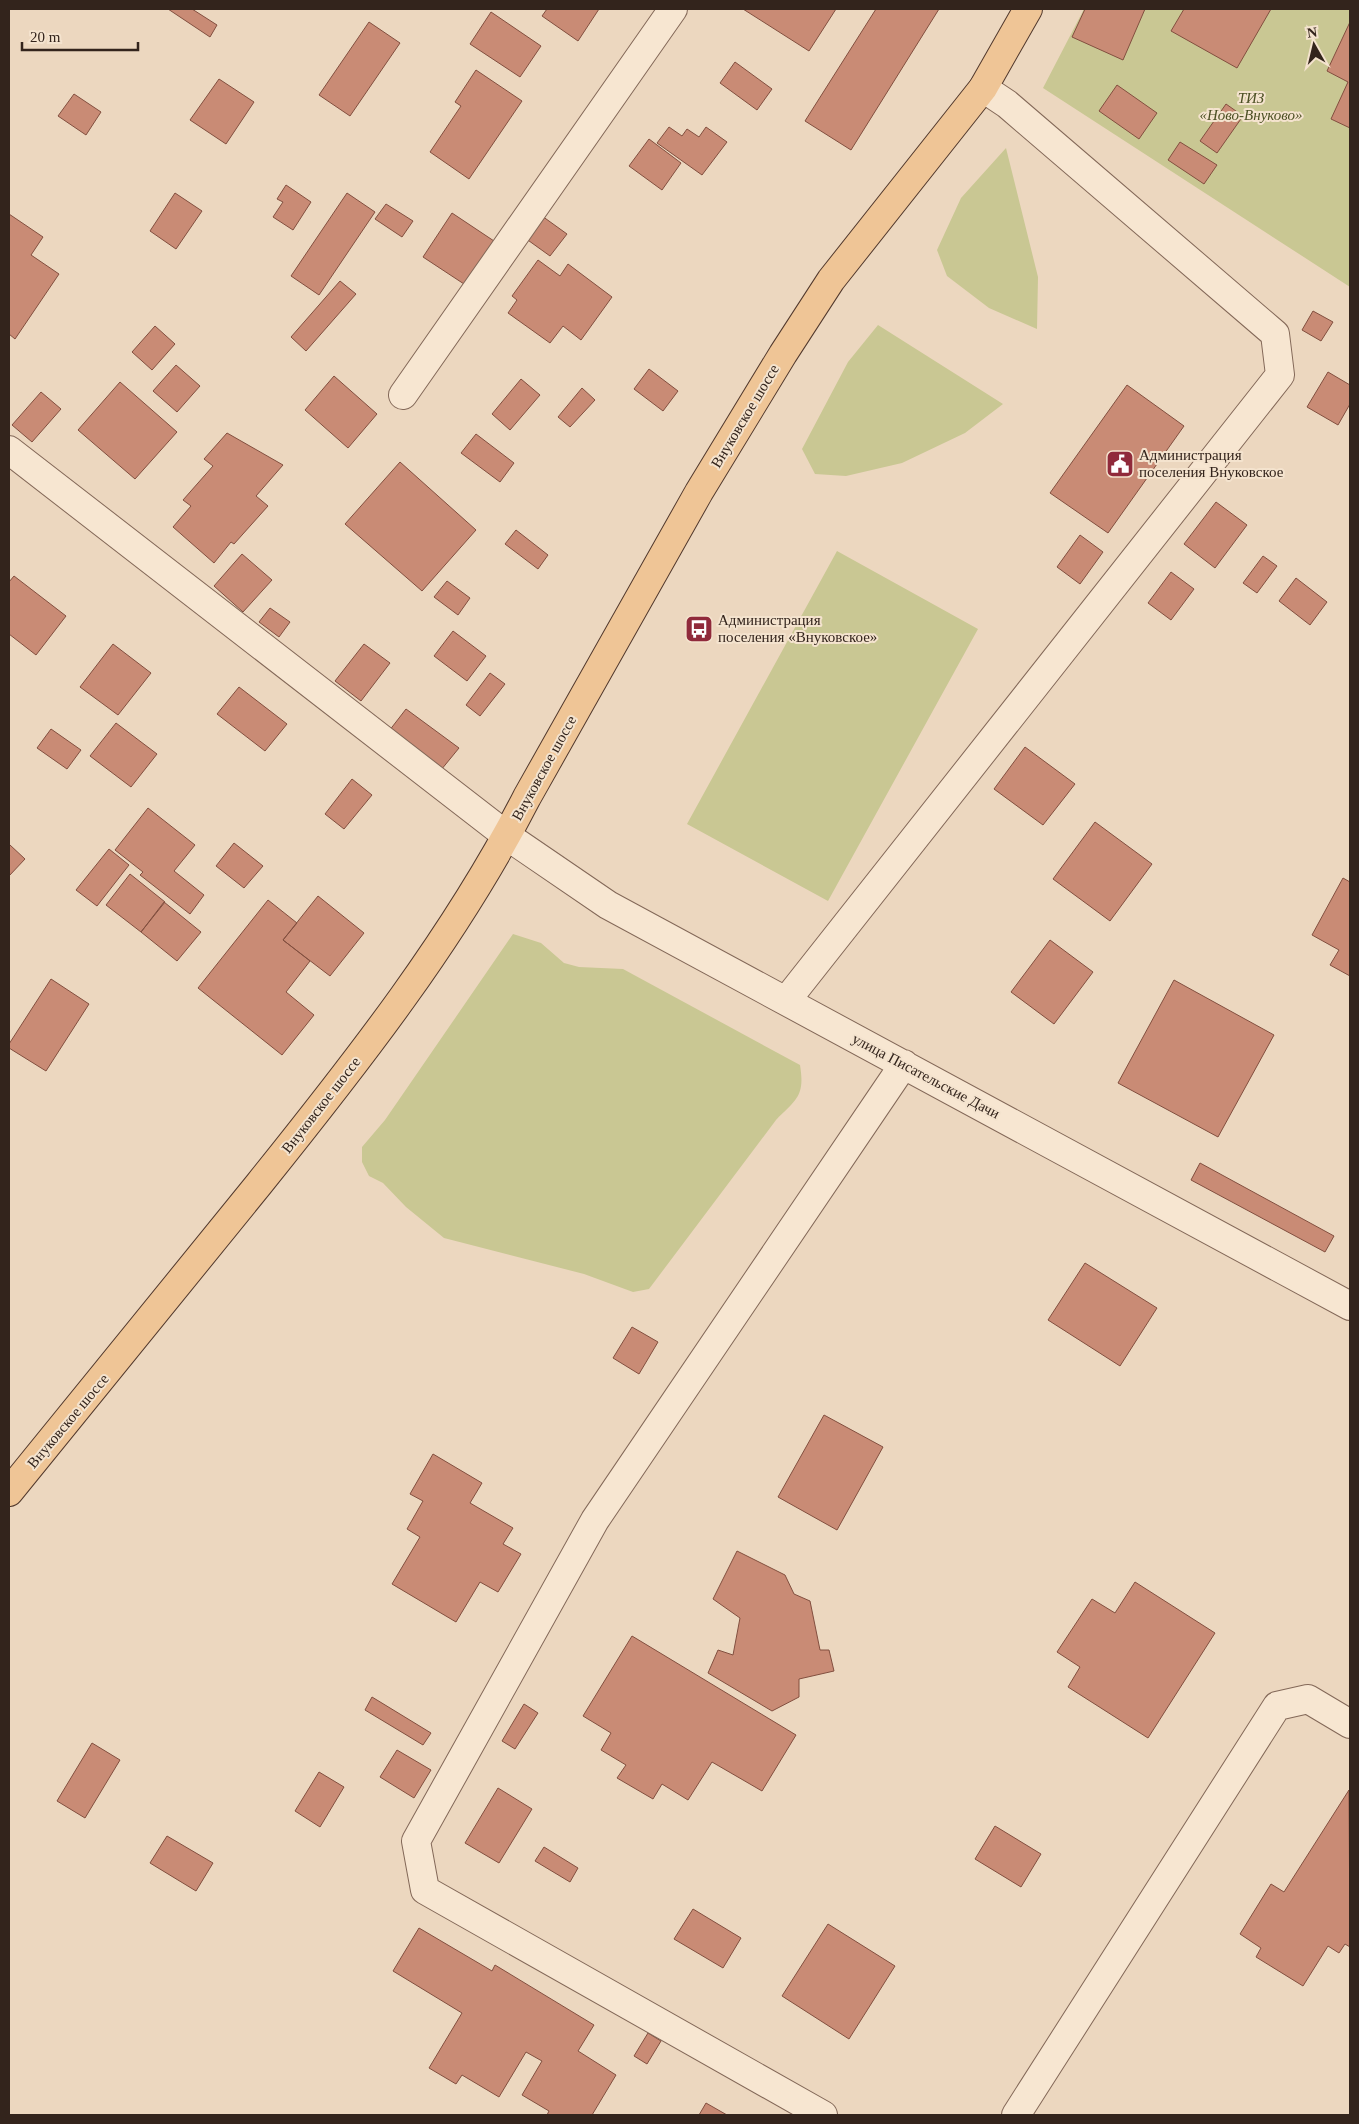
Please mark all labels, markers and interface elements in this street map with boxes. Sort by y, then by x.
scale bar [22,20,139,52]
north arrow [1289,20,1339,70]
text: N [1306,24,1318,41]
text: 20 m [30,29,61,45]
park label: ТИЗ «Ново-Внуково» [1199,90,1303,123]
street label: Внуковское шоссе [708,361,782,470]
place label: Администрация поселения Внуковское [1139,447,1284,480]
public building icon: Администрация поселения Внуковское [1105,449,1135,479]
place label: Администрация поселения «Внуковское» [718,612,877,645]
bus stop icon: Администрация поселения «Внуковское» [684,614,714,644]
street label: Внуковское шоссе [509,712,580,823]
street label: улица Писательские Дачи [850,1030,1002,1122]
street label: Внуковское шоссе [279,1054,364,1156]
street label: Внуковское шоссе [24,1371,112,1471]

